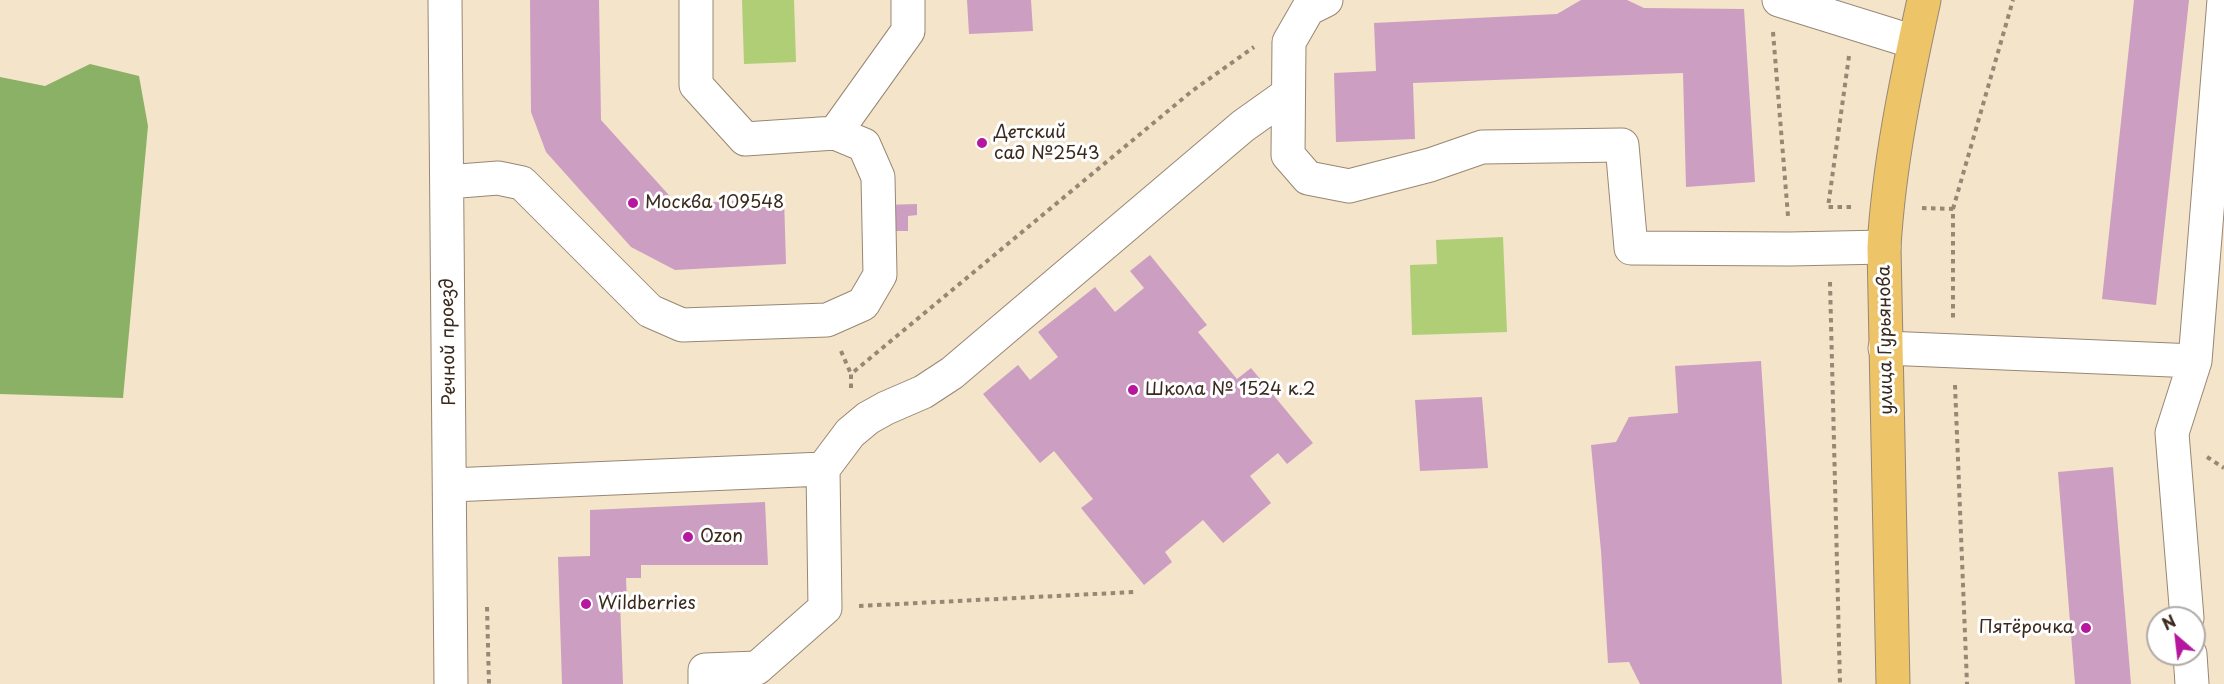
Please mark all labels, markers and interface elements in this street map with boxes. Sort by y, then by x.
place label: Детский сад №2543 [994,122,1100,164]
marker: Детский сад №2543 [975,136,989,150]
place label: Москва 109548 [645,192,784,214]
marker: Москва 109548 [626,196,640,210]
street label: улица Гурьянова [1874,265,1898,415]
street label: Речной проезд [437,278,461,406]
place label: Школа № 1524 к.2 [1145,379,1316,401]
marker: Школа № 1524 к.2 [1126,383,1140,397]
place label: Ozon [700,526,743,548]
marker: Ozon [681,530,695,544]
place label: Wildberries [598,593,696,615]
marker: Wildberries [579,597,593,611]
north arrow [2146,606,2206,666]
text: N [2157,608,2180,635]
place label: Пятёрочка [1979,617,2074,639]
marker: Пятёрочка [2079,621,2093,635]

